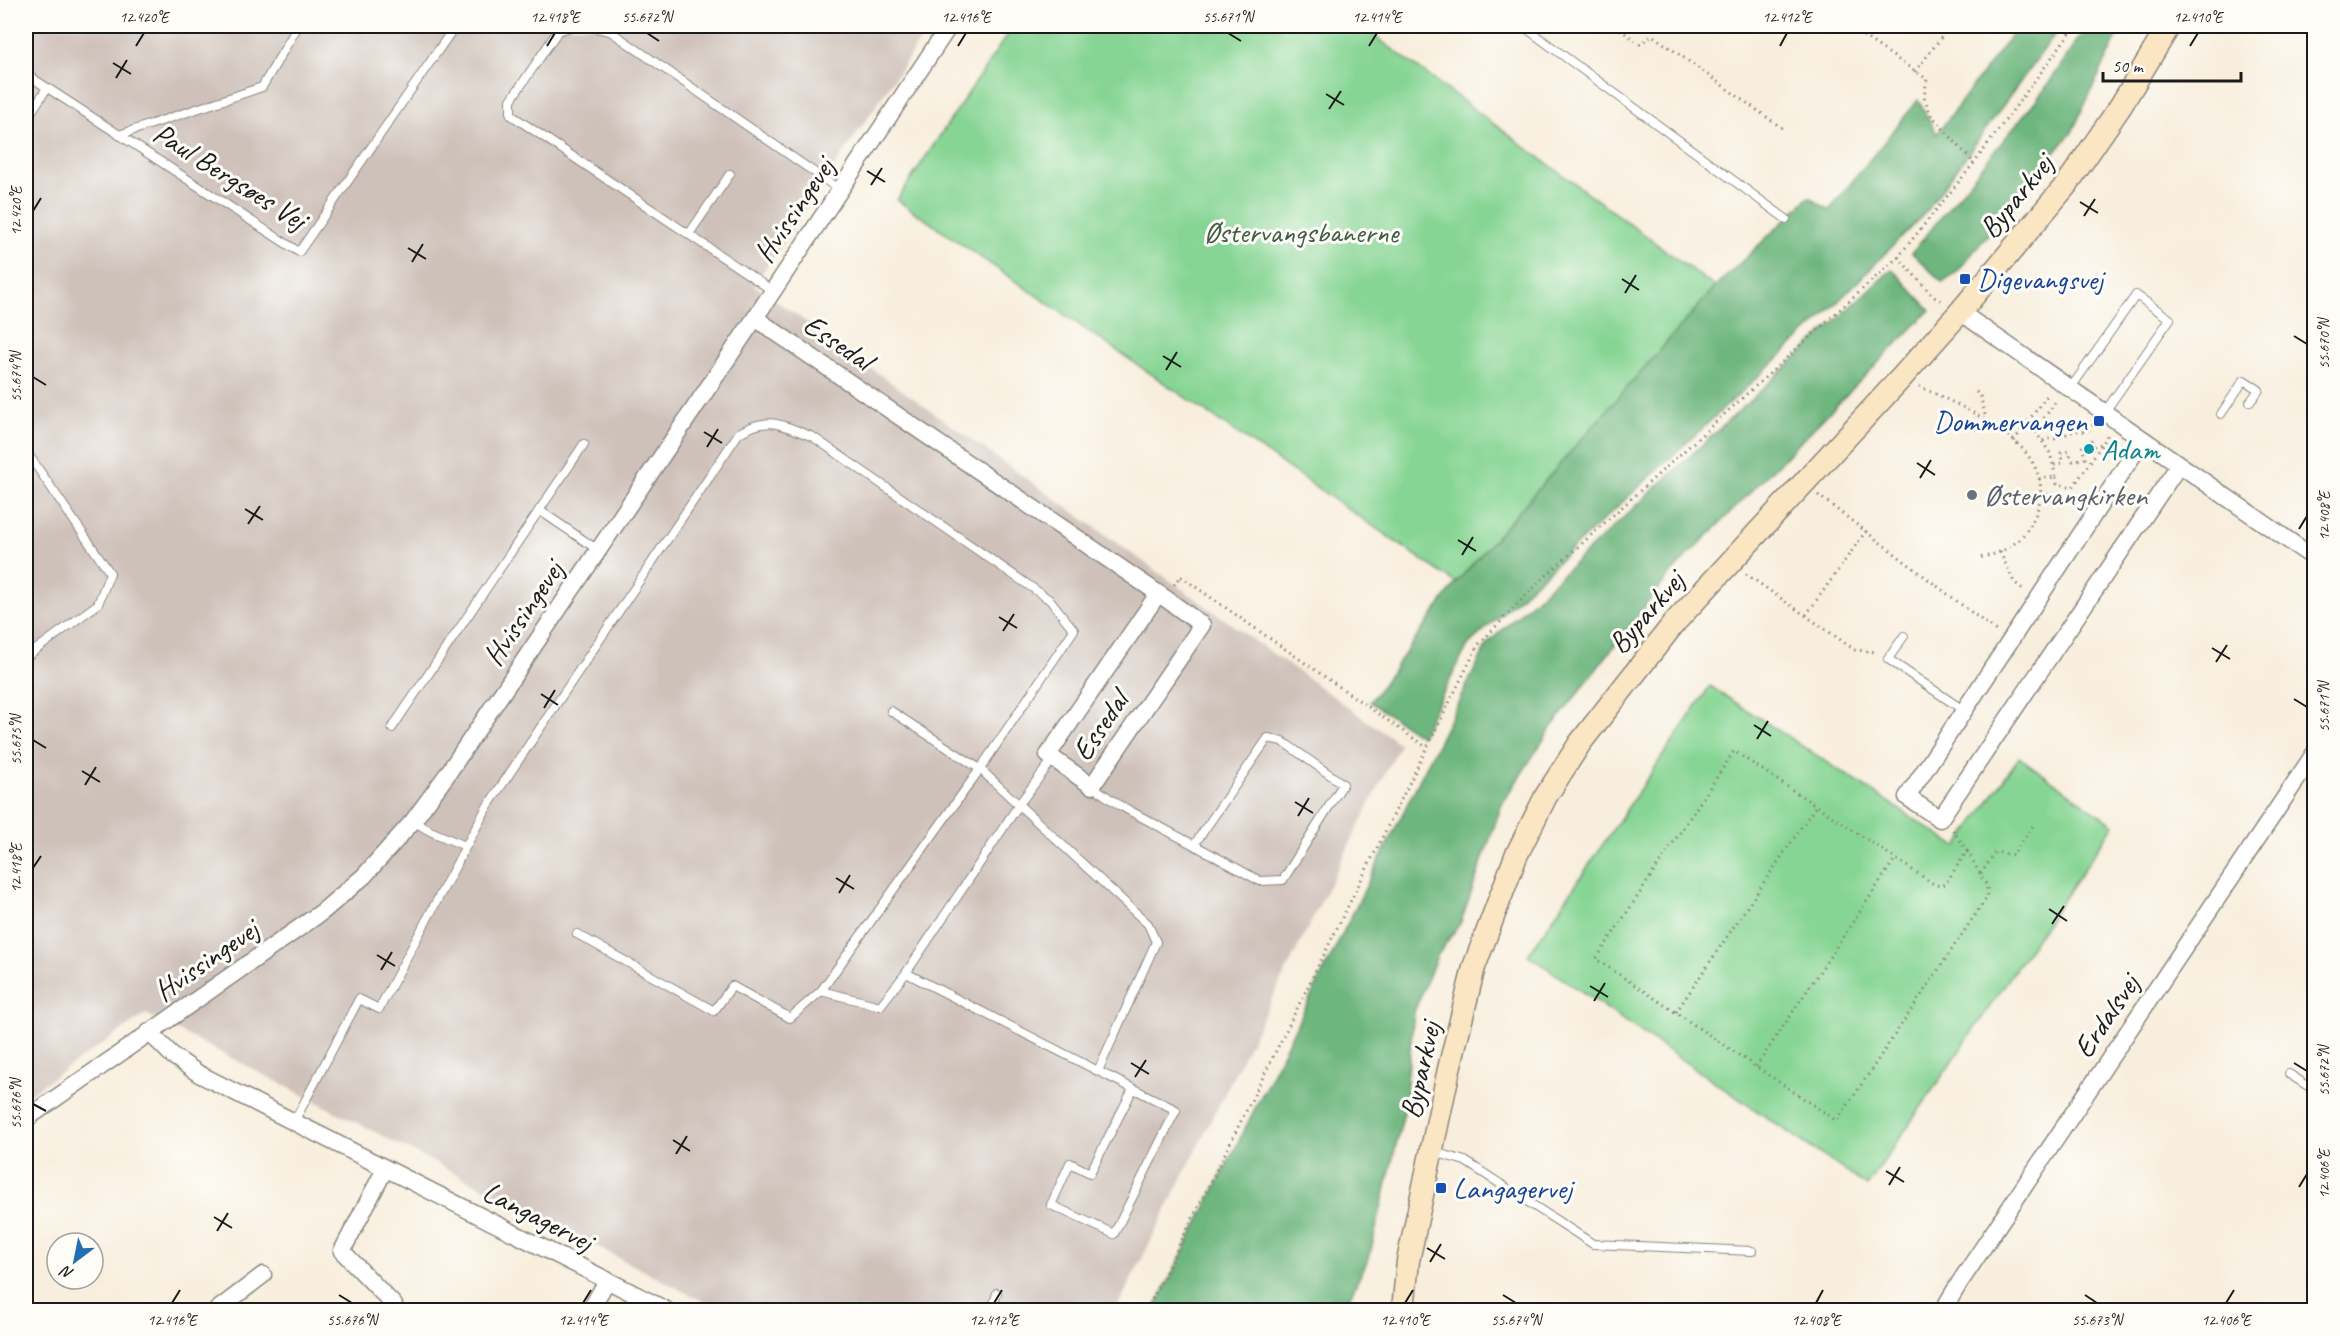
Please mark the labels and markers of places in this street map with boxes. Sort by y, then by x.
place label: Digevangsvej [1977,260,2106,298]
marker: Digevangsvej [1958,272,1972,286]
place label: Dommervangen [1933,402,2088,440]
marker: Dommervangen [2092,414,2106,428]
place label: Adam [2101,430,2161,468]
marker: Adam [2082,442,2096,456]
place label: Østervangkirken [1984,476,2149,514]
marker: Østervangkirken [1965,488,1979,502]
place label: Langagervej [1453,1169,1575,1207]
marker: Langagervej [1434,1181,1448,1195]

